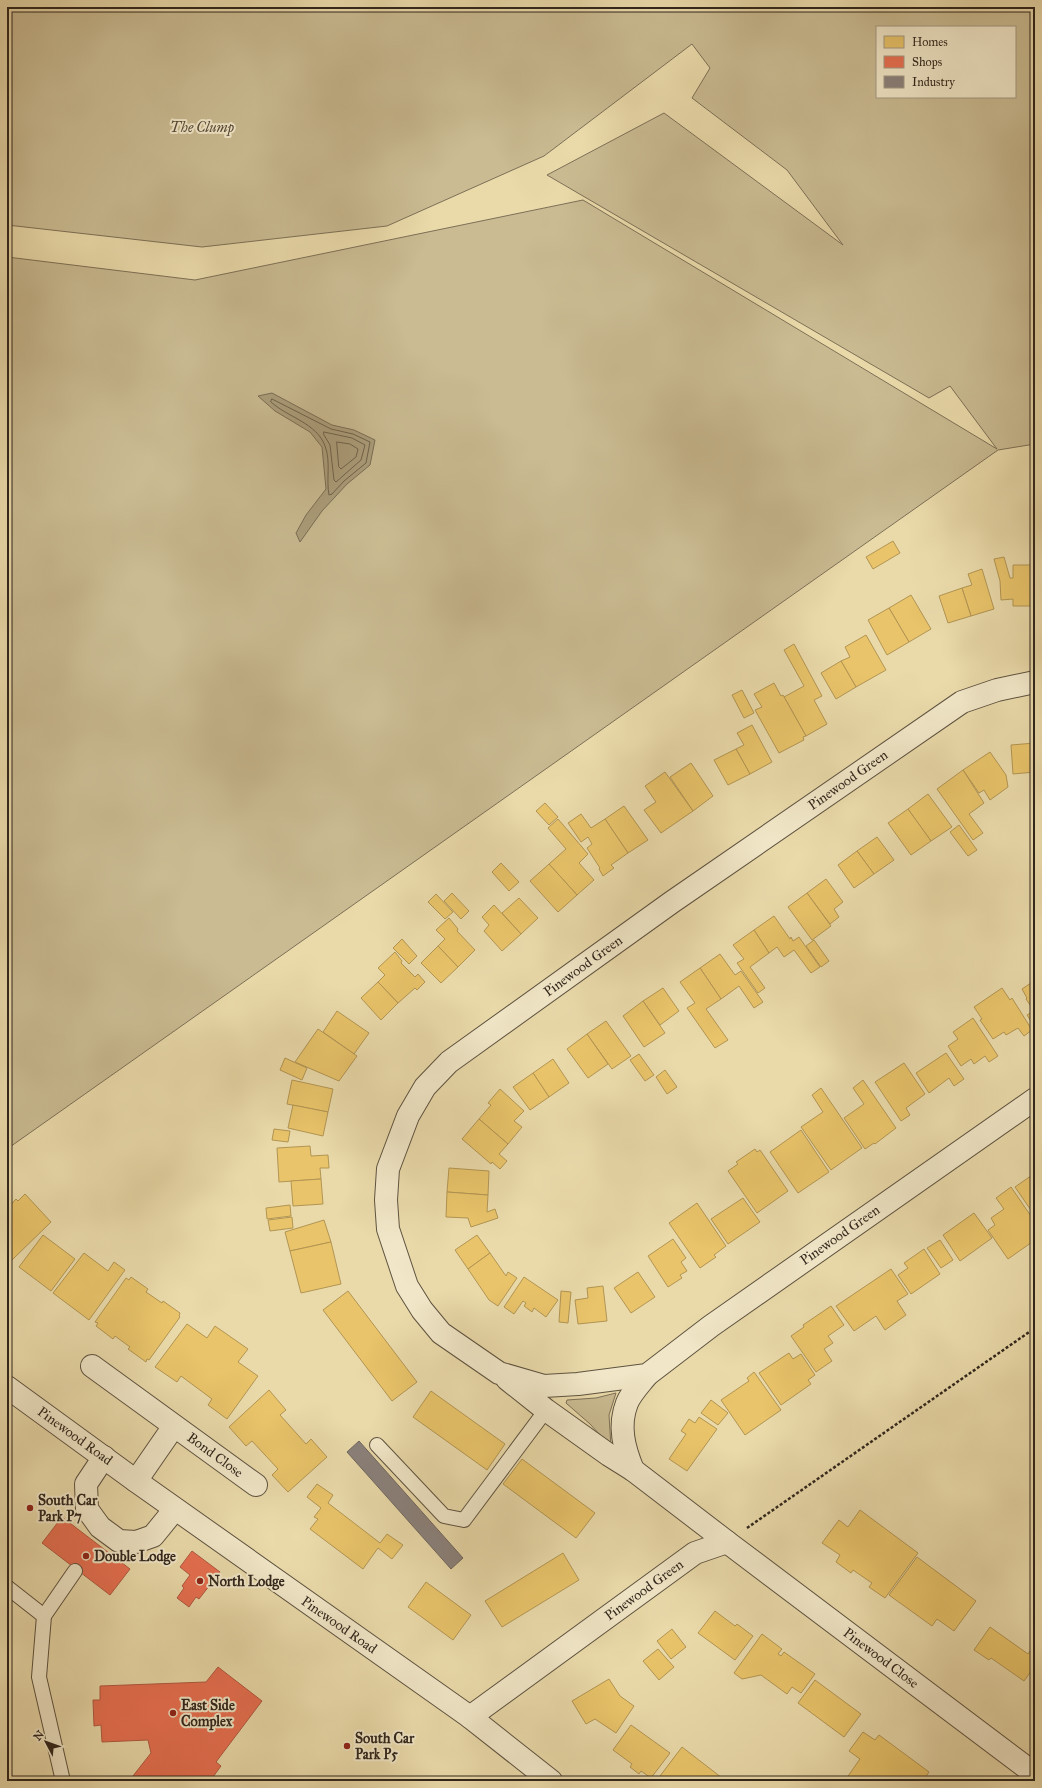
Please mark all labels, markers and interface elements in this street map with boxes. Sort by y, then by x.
legend [876,26,1016,98]
text: Homes [912,35,948,49]
text: Shops [912,55,942,69]
text: Industry [912,75,955,89]
park label: The Clump [170,119,235,137]
street label: Pinewood Green [805,746,891,814]
street label: Pinewood Green [540,931,626,1000]
street label: Pinewood Green [797,1201,883,1269]
street label: Pinewood Road [34,1403,116,1469]
street label: Bond Close [184,1429,247,1481]
place label: South Car Park P7 [38,1492,98,1525]
marker: South Car Park P7 [25,1503,35,1513]
place label: Double Lodge [94,1548,176,1566]
marker: Double Lodge [81,1551,91,1561]
street label: Pinewood Green [601,1555,687,1624]
place label: North Lodge [208,1573,285,1591]
marker: North Lodge [195,1576,205,1586]
street label: Pinewood Road [298,1593,380,1657]
street label: Pinewood Close [840,1624,922,1692]
place label: East Side Complex [181,1697,235,1731]
marker: East Side Complex [168,1708,178,1718]
north arrow [26,1722,66,1762]
text: N [31,1727,47,1744]
place label: South Car Park P5 [355,1730,415,1763]
marker: South Car Park P5 [342,1741,352,1751]

